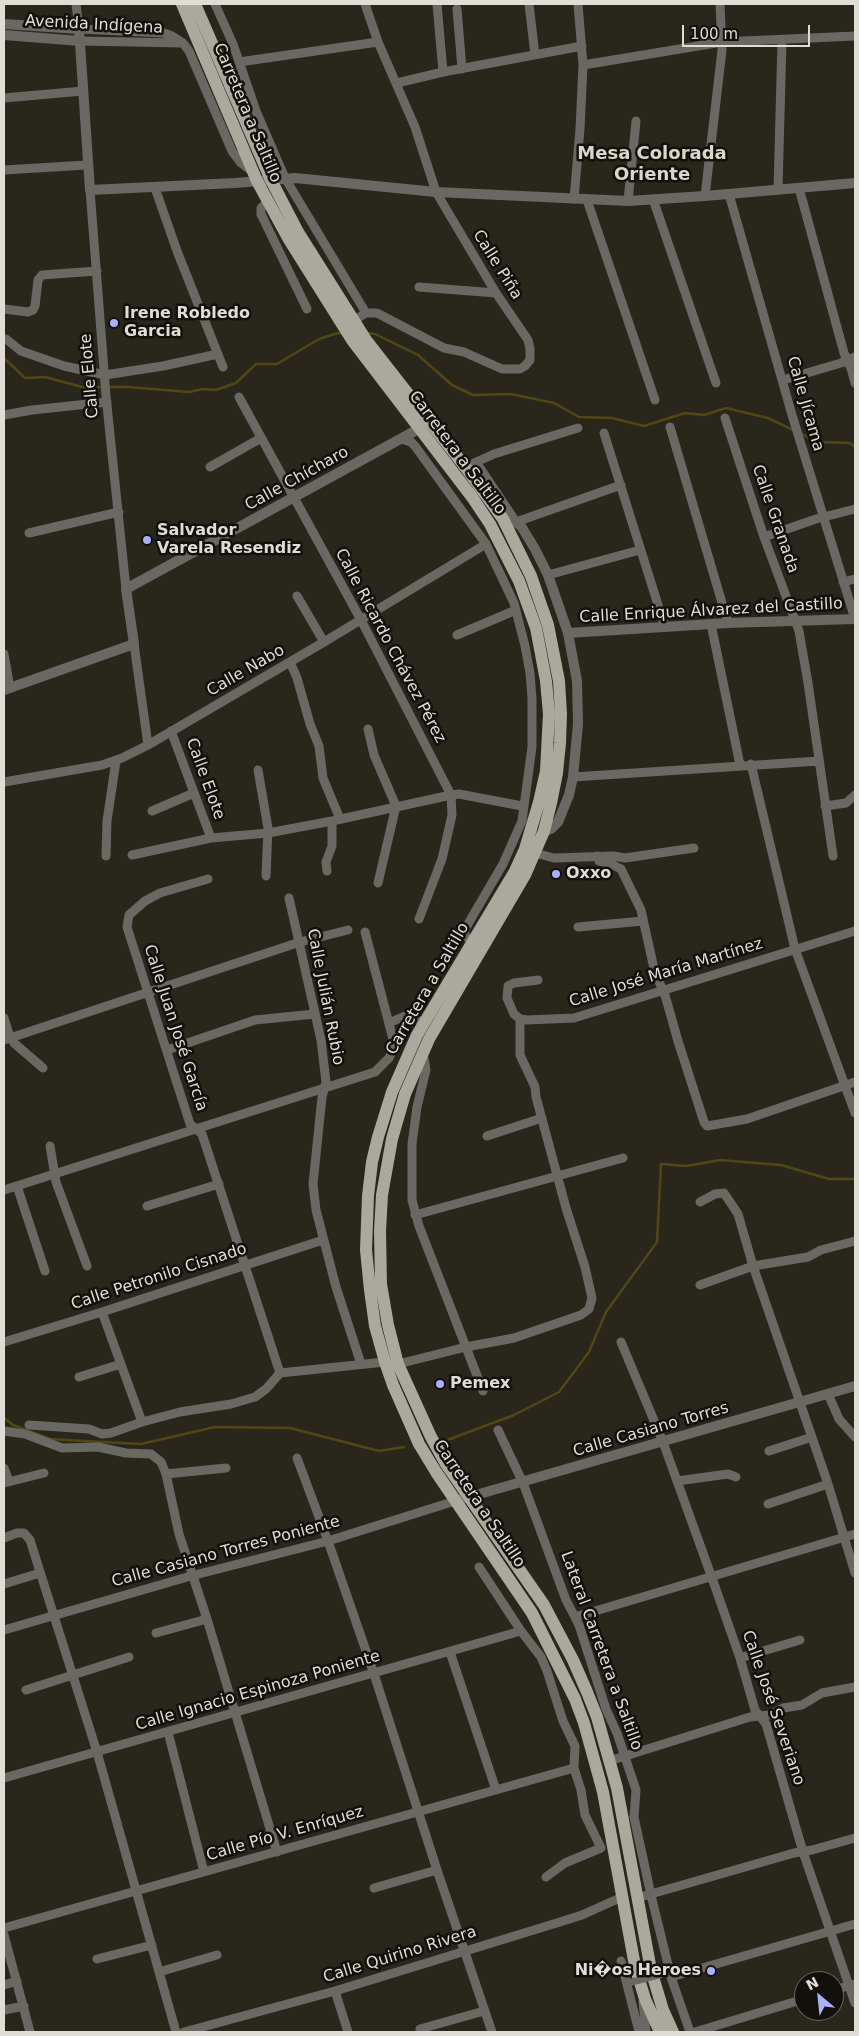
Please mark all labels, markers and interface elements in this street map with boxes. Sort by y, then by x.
street label: Avenida Indígena [24,12,164,38]
scale bar [684,15,812,47]
text: 100 m [690,25,738,43]
street label: Carretera a Saltillo [209,40,285,186]
district label: Mesa Colorada Oriente [577,143,727,186]
street label: Calle Piña [468,227,526,303]
place label: Irene Robledo Garcia [124,304,250,342]
marker: Irene Robledo Garcia [108,317,120,329]
street label: Calle Elote [77,333,103,419]
street label: Calle Jícama [782,354,828,454]
street label: Carretera a Saltillo [404,387,510,519]
street label: Calle Chícharo [242,443,352,515]
street label: Calle Granada [747,462,803,576]
place label: Salvador Varela Resendiz [157,521,301,559]
marker: Salvador Varela Resendiz [141,534,153,546]
street label: Calle Ricardo Chávez Pérez [330,545,450,747]
street label: Calle Enrique Álvarez del Castillo [579,595,843,627]
street label: Calle Nabo [204,641,288,701]
street label: Calle Elote [181,736,229,822]
place label: Oxxo [566,864,611,884]
marker: Oxxo [550,868,562,880]
street label: Carretera a Saltillo [382,919,474,1059]
street label: Calle Julián Rubio [302,927,348,1067]
street label: Calle José María Martínez [567,934,765,1012]
street label: Calle Juan José García [139,942,211,1114]
street label: Calle Petronilo Cisnado [69,1239,249,1315]
place label: Pemex [450,1374,510,1394]
marker: Pemex [434,1378,446,1390]
street label: Calle Casiano Torres [571,1399,731,1461]
street label: Carretera a Saltillo [429,1437,529,1571]
street label: Calle Casiano Torres Poniente [110,1512,342,1592]
street label: Lateral Carretera a Saltillo [556,1549,646,1753]
street label: Calle José Severiano [737,1628,809,1788]
street label: Calle Ignacio Espinoza Poniente [133,1647,383,1735]
street label: Calle Pío V. Enríquez [204,1802,366,1866]
street label: Calle Quirino Rivera [321,1923,479,1987]
place label: Ni�os Heroes [575,1961,701,1981]
marker: Ni�os Heroes [705,1965,717,1977]
north arrow [794,1971,844,2021]
text: N [803,1974,821,1993]

